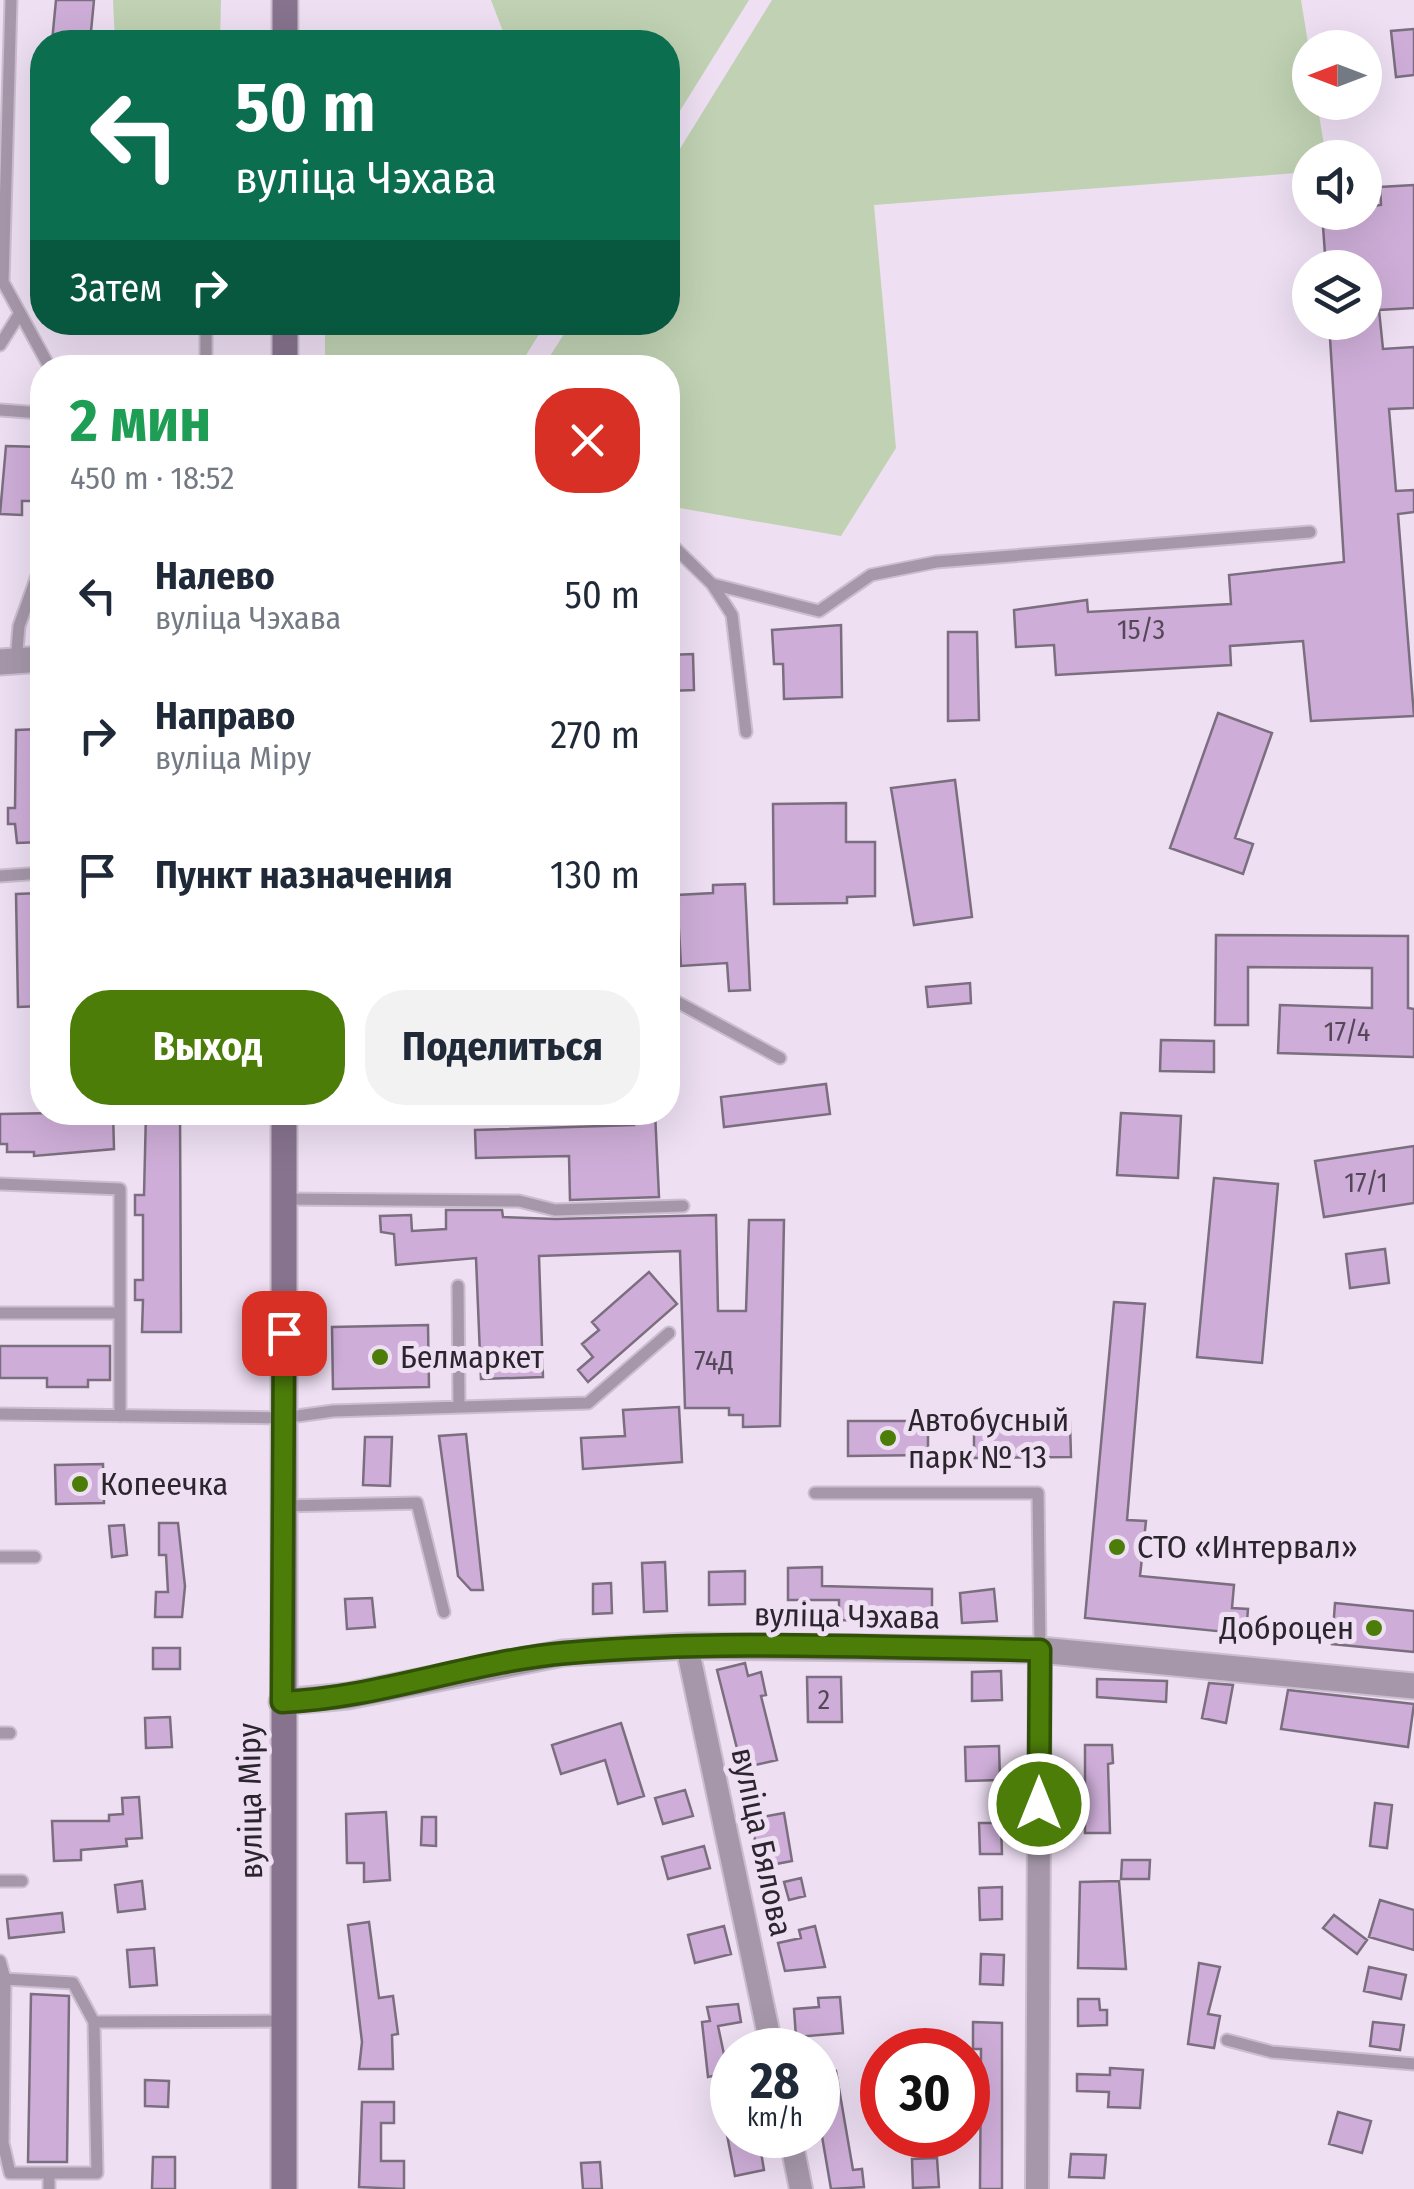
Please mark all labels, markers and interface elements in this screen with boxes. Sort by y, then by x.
north arrow [1292,30,1382,120]
map controls [1292,30,1382,340]
text: 50 m [235,66,376,150]
icon: left [70,70,200,200]
button: sound [1292,140,1382,230]
text: вуліца Чэхава [235,151,497,205]
button: layers [1292,250,1382,340]
icon: right [182,260,237,315]
text: Затем [70,265,162,311]
text: 2 мин [70,385,211,457]
button: close [535,388,640,493]
text: 450 m · 18:52 [70,459,234,497]
text: Налево [155,553,275,599]
icon: left [70,568,125,623]
text: 50 m [565,572,640,618]
text: вуліца Чэхава [155,599,341,637]
house number: 15/3 [1117,613,1165,646]
text: Направо [155,693,295,739]
icon: right [70,708,125,763]
text: 270 m [551,712,640,758]
text: вуліца Міру [155,739,311,777]
icon: arrive [70,848,125,903]
text: Пункт назначения [155,852,453,898]
text: 130 m [550,852,640,898]
button: Выход [70,990,345,1105]
button: Поделиться [365,990,640,1105]
house number: 17/4 [1324,1015,1370,1048]
house number: 17/1 [1344,1166,1388,1199]
pin [242,1291,327,1376]
icon: arrive [257,1306,312,1361]
place label: Белмаркет [400,1338,544,1376]
house number: 74Д [694,1344,734,1377]
marker: Белмаркет [369,1346,391,1368]
place label: Автобусный парк № 13 [908,1401,1069,1476]
marker: Автобусный парк № 13 [877,1427,899,1449]
place label: Копеечка [100,1465,228,1503]
marker: Копеечка [69,1473,91,1495]
place label: СТО «Интервал» [1137,1528,1358,1566]
marker: СТО «Интервал» [1106,1536,1128,1558]
street label: вуліца Чэхава [754,1595,940,1637]
place label: Доброцен [1218,1609,1354,1647]
marker: Доброцен [1363,1617,1385,1639]
house number: 2 [818,1683,830,1716]
street label: вуліца Міру [230,1722,270,1879]
street label: вуліца Бялова [723,1744,801,1940]
position arrow [987,1752,1091,1856]
speed limit sign: 30 [860,2028,990,2158]
text: 28 [750,2051,800,2111]
text: km/h [747,2103,803,2133]

